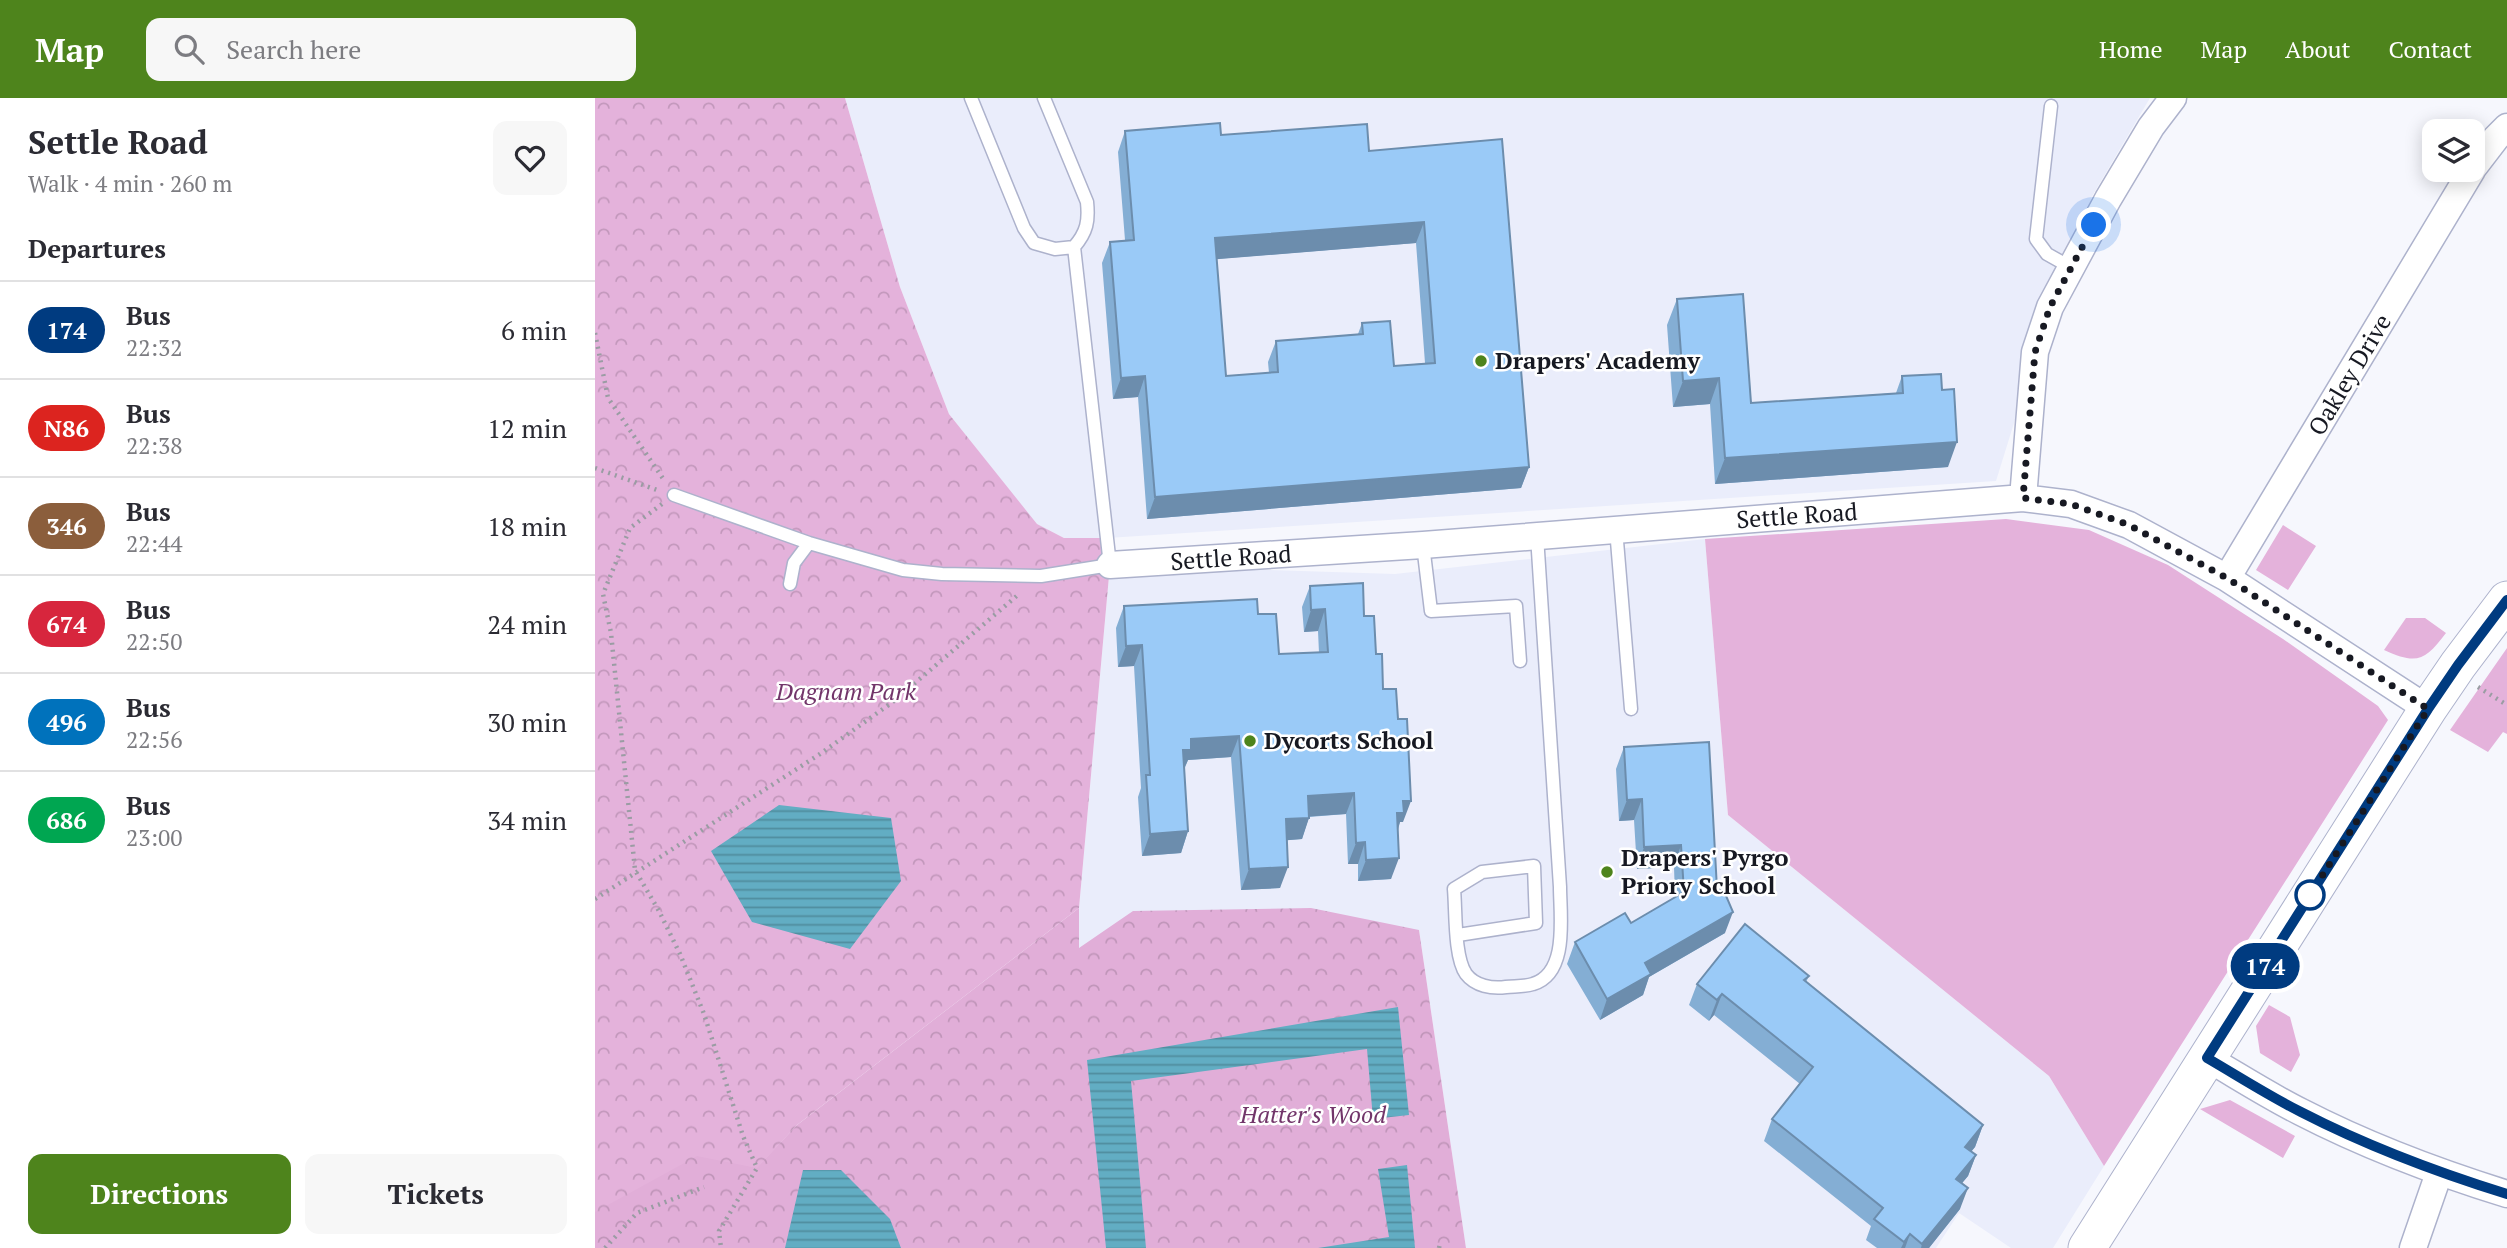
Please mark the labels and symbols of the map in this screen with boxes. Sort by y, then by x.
your location [2076,207,2111,242]
street label: Oakley Drive [2300,308,2398,441]
place label: Drapers' Academy [1495,344,1701,376]
marker: Drapers' Academy [1473,353,1489,369]
street label: Settle Road [1735,495,1859,535]
street label: Settle Road [1169,537,1293,577]
park label: Dagnam Park [775,675,916,707]
place label: Dycorts School [1264,724,1434,756]
marker: Dycorts School [1242,733,1258,749]
place label: Drapers' Pyrgo Priory School [1621,841,1789,901]
marker: Drapers' Pyrgo Priory School [1599,864,1615,880]
unlabelled marker [2295,880,2325,910]
line badge: 174 [2225,943,2305,989]
park label: Hatter's Wood [1239,1098,1387,1130]

